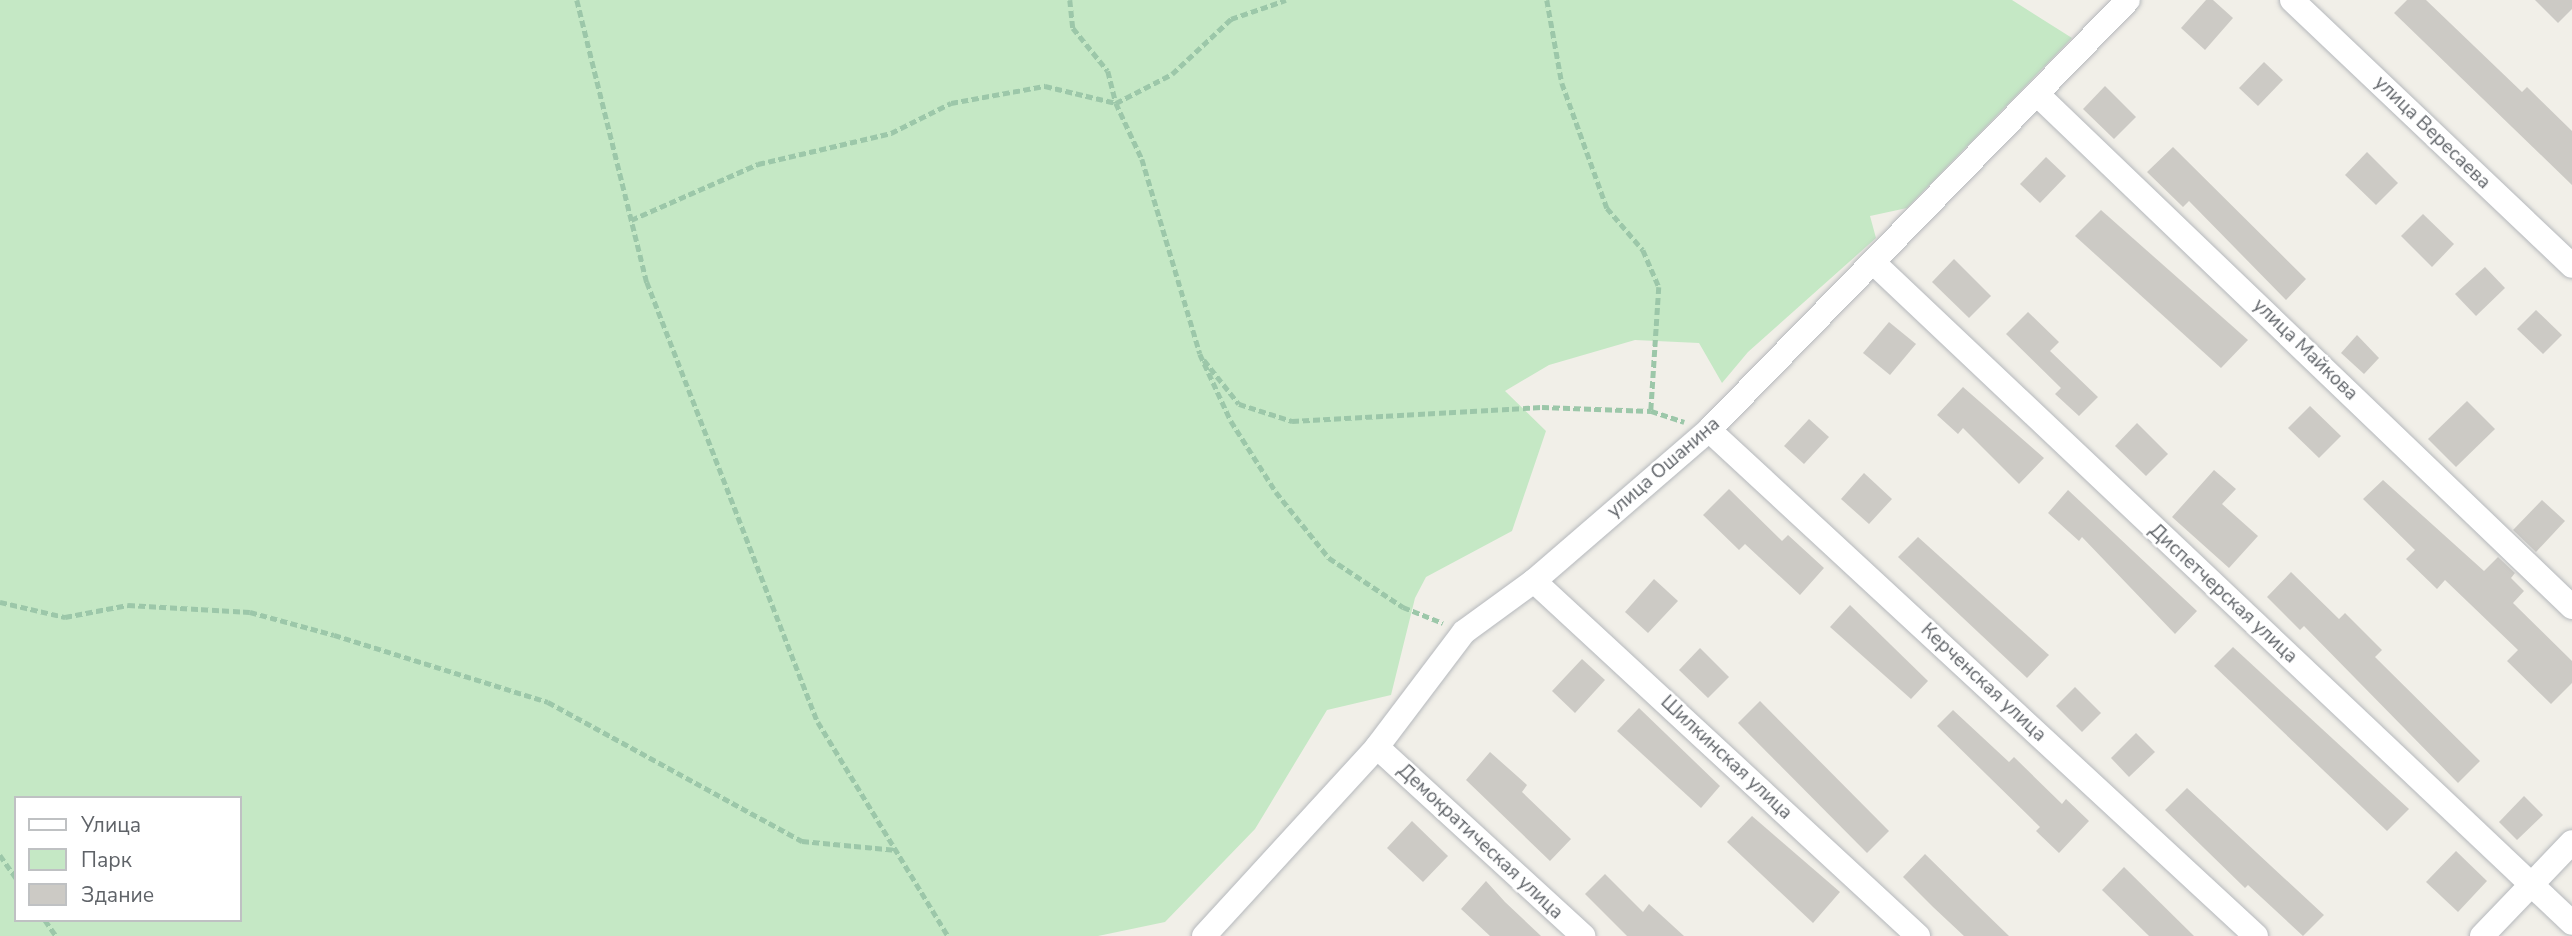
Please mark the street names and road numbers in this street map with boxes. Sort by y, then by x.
street label: улица Вересаева [2369,72,2495,194]
street label: улица Майкова [2248,294,2362,406]
street label: улица Ошанина [1603,413,1725,523]
street label: Диспетчерская улица [2144,519,2302,669]
street label: Керченская улица [1916,619,2050,747]
street label: Шилкинская улица [1655,691,1797,825]
street label: Демократическая улица [1393,759,1567,925]

